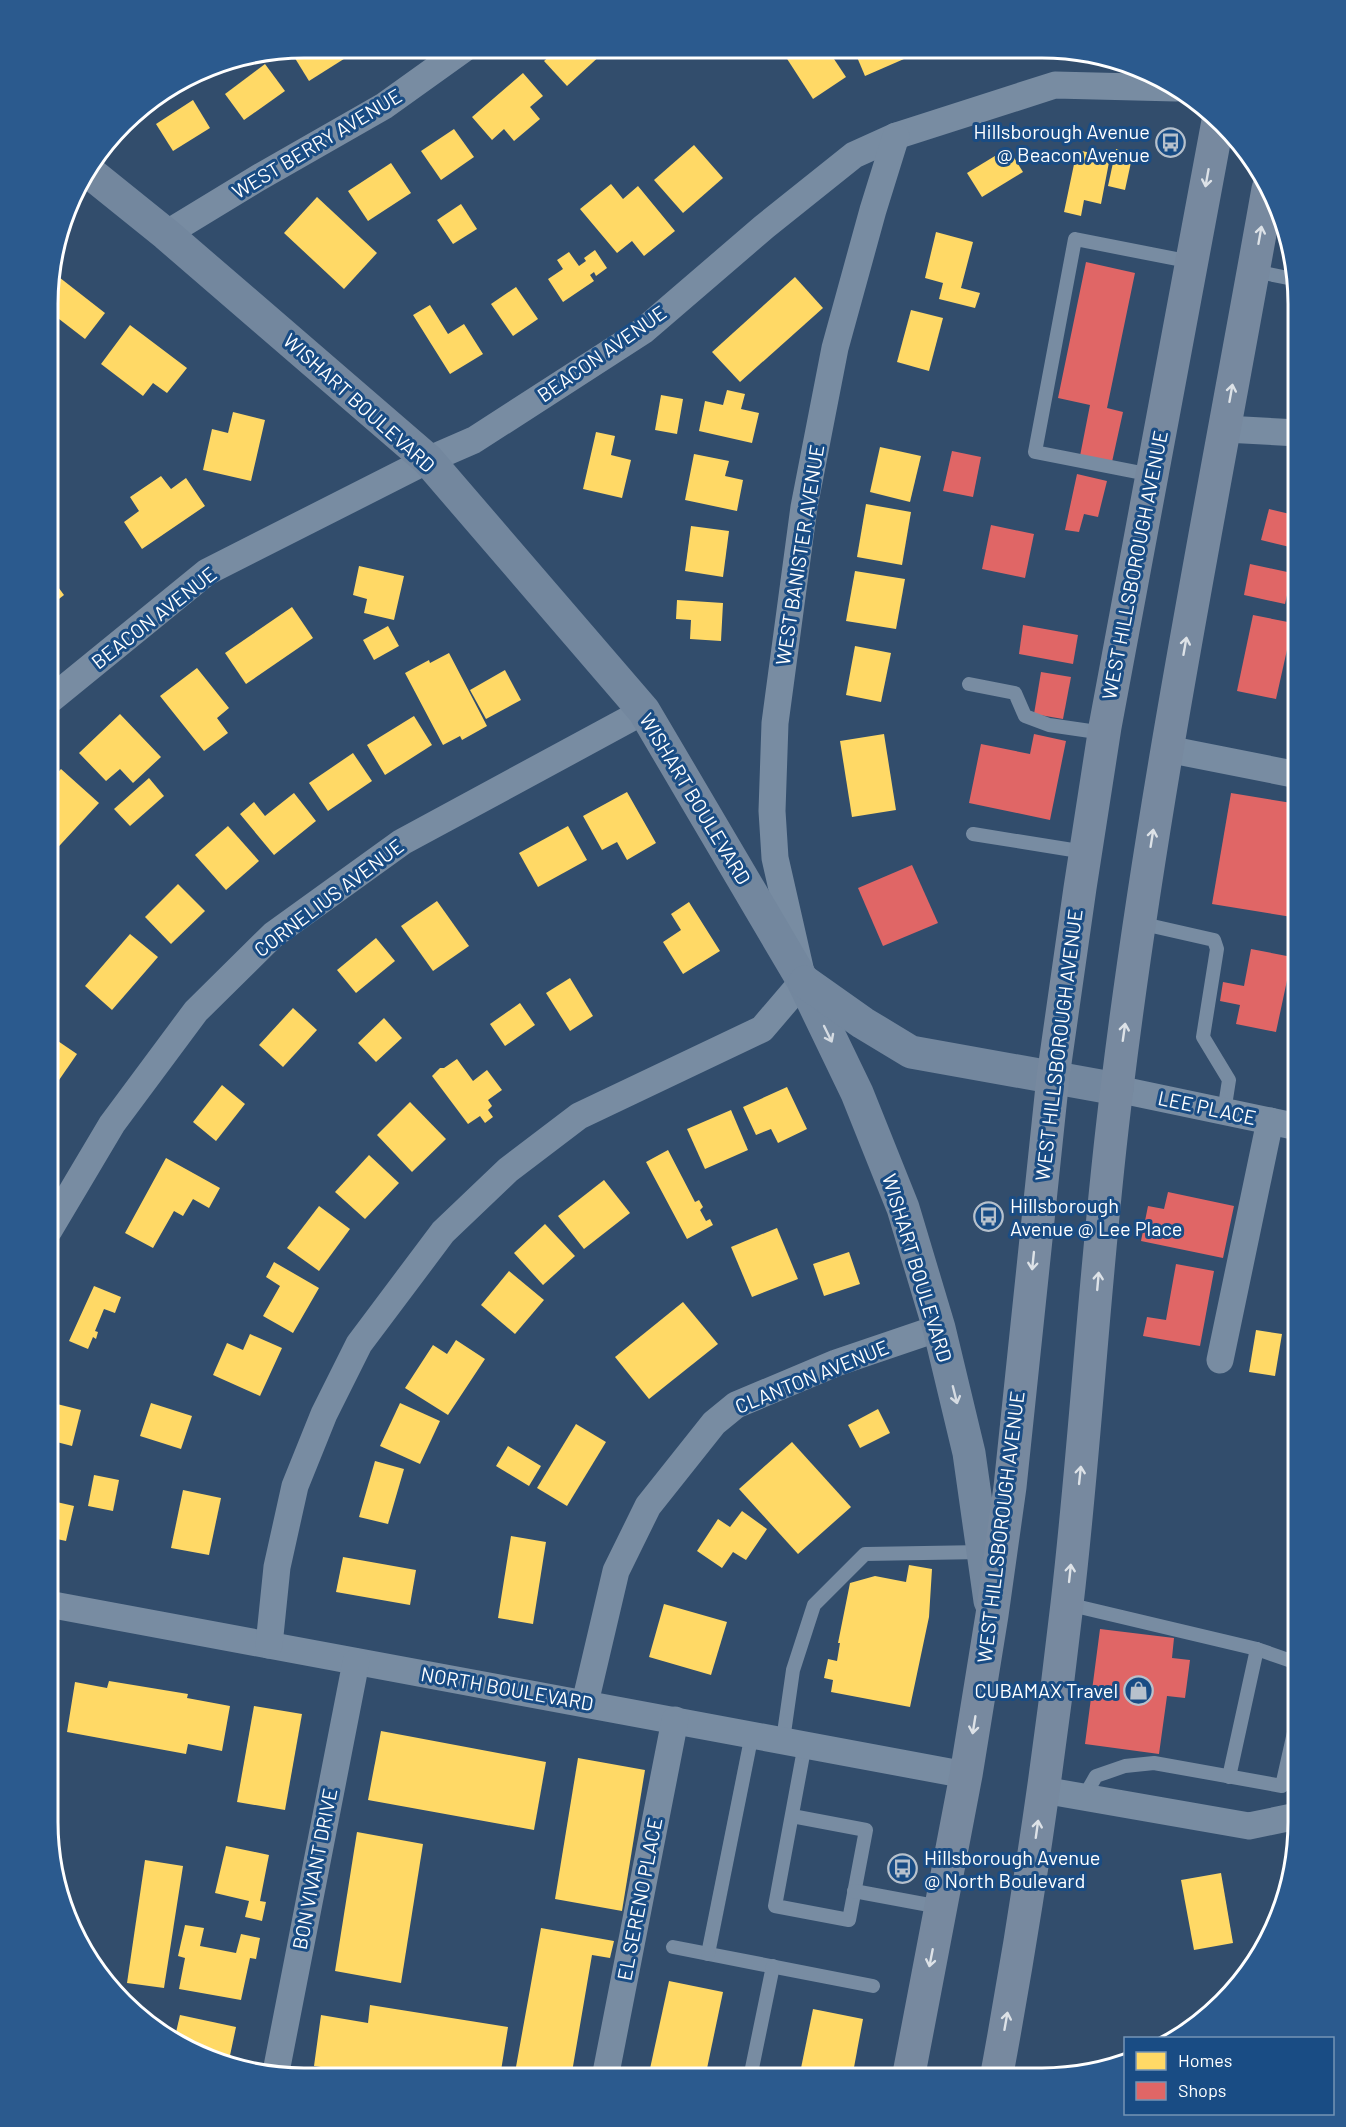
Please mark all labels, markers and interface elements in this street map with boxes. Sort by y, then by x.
street label: WEST BERRY AVENUE [227,83,406,203]
place label: Hillsborough Avenue @ Beacon Avenue [973,119,1150,166]
bus stop icon: Hillsborough Avenue @ Beacon Avenue [1155,127,1187,159]
one-way arrow [1201,168,1212,188]
one-way arrow [1255,226,1266,246]
street label: BEACON AVENUE [532,300,671,407]
street label: WISHART BOULEVARD [279,328,440,477]
one-way arrow [1226,383,1237,403]
street label: WEST HILLSBOROUGH AVENUE [1096,428,1172,701]
street label: WEST BANISTER AVENUE [770,443,828,667]
street label: BEACON AVENUE [86,561,221,673]
one-way arrow [1180,637,1191,657]
street label: WISHART BOULEVARD [635,708,757,889]
one-way arrow [1147,829,1158,849]
street label: CORNELIUS AVENUE [249,833,408,961]
street label: WEST HILLSBOROUGH AVENUE [1029,908,1087,1182]
one-way arrow [1119,1022,1130,1042]
one-way arrow [823,1024,835,1042]
street label: LEE PLACE [1156,1085,1258,1129]
street label: WISHART BOULEVARD [878,1171,958,1365]
place label: Hillsborough Avenue @ Lee Place [1010,1193,1182,1240]
bus stop icon: Hillsborough Avenue @ Lee Place [973,1201,1005,1233]
one-way arrow [1027,1250,1038,1270]
one-way arrow [1093,1272,1104,1292]
street label: CLANTON AVENUE [731,1334,892,1418]
one-way arrow [949,1385,961,1404]
street label: WEST HILLSBOROUGH AVENUE [971,1390,1029,1664]
one-way arrow [1075,1466,1086,1486]
one-way arrow [1065,1564,1076,1583]
street label: NORTH BOULEVARD [419,1661,595,1715]
shop icon: CUBAMAX Travel [1123,1675,1155,1707]
place label: CUBAMAX Travel [974,1678,1118,1702]
one-way arrow [968,1715,979,1734]
street label: BON VIVANT DRIVE [287,1786,341,1951]
street label: EL SERENO PLACE [611,1815,667,1982]
one-way arrow [1032,1819,1043,1839]
place label: Hillsborough Avenue @ North Boulevard [924,1845,1101,1892]
bus stop icon: Hillsborough Avenue @ North Boulevard [887,1853,919,1885]
one-way arrow [925,1948,936,1967]
one-way arrow [1001,2012,1012,2032]
legend [1124,2037,1334,2115]
text: Homes [1178,2049,1232,2071]
text: Shops [1178,2079,1227,2101]

